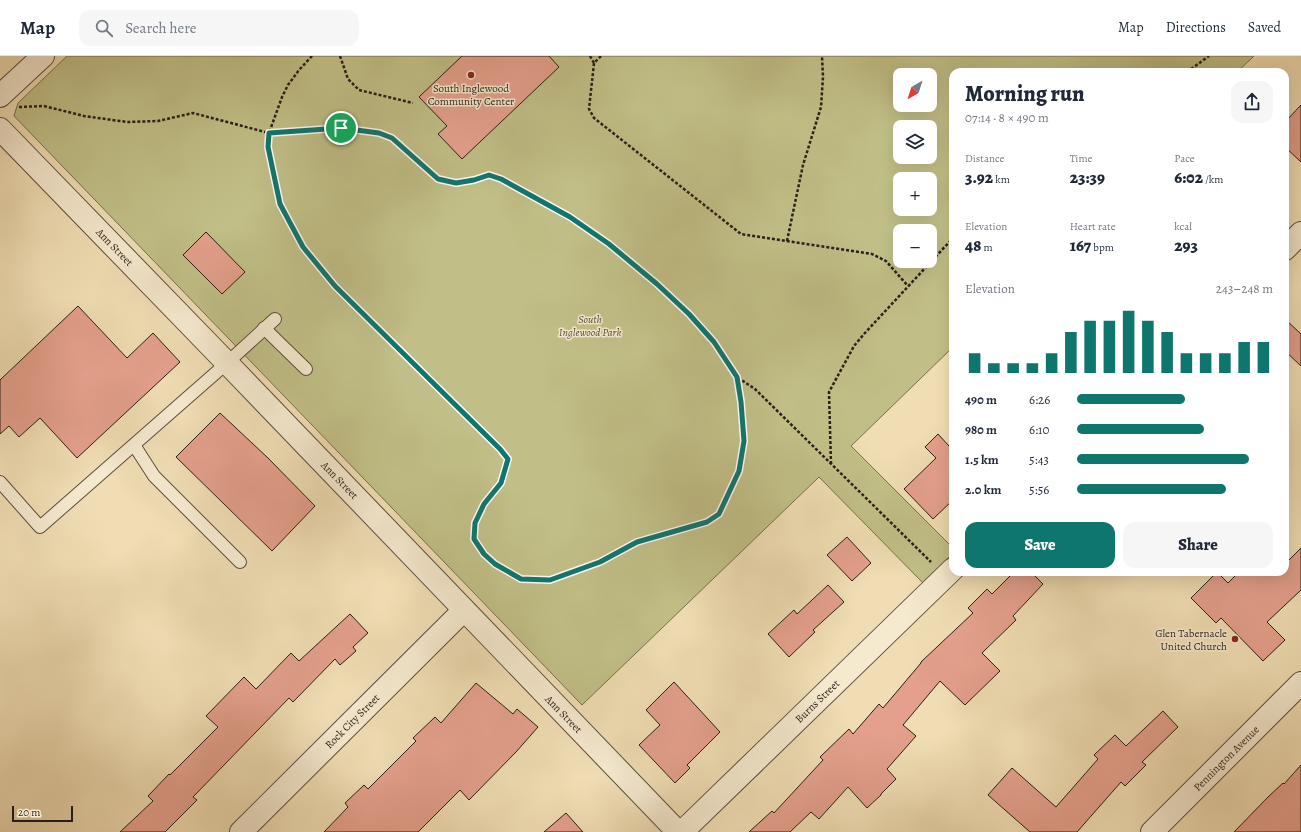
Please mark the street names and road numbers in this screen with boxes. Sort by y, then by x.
street label: Ann Street [92,224,137,270]
street label: Ann Street [317,457,362,503]
street label: Burns Street [792,676,843,726]
street label: Rock City Street [322,690,383,752]
street label: Ann Street [541,691,586,737]
street label: Pennington Avenue [1190,722,1263,795]

